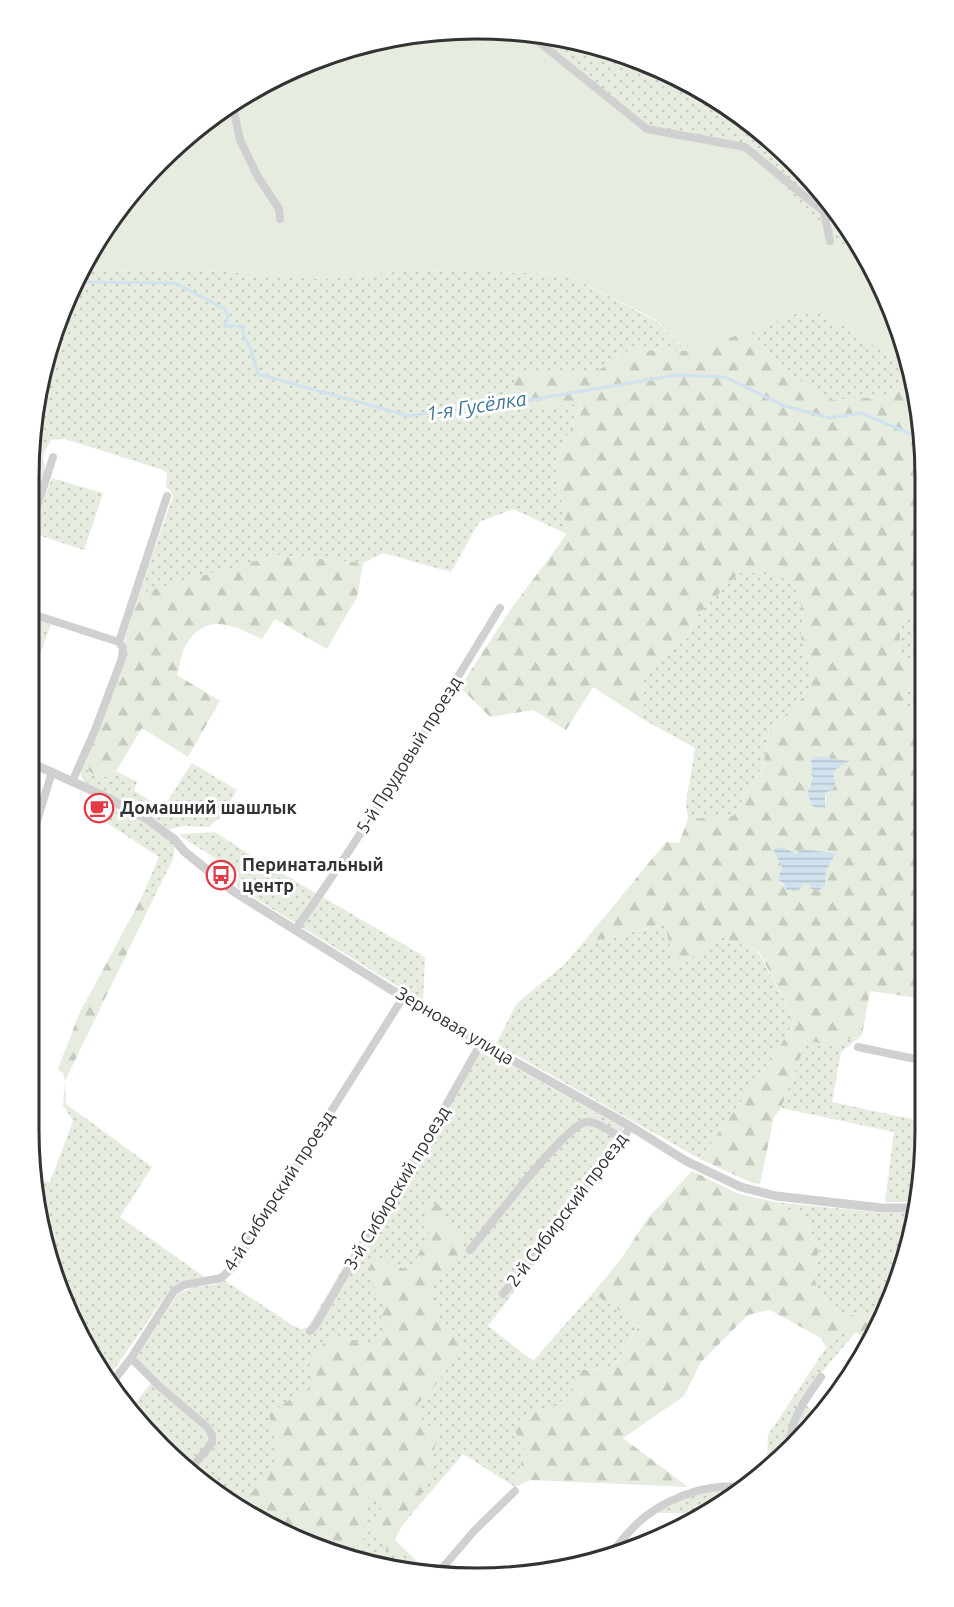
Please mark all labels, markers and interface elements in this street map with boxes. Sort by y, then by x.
water label: 1-я Гусёлка [424,386,528,425]
street label: 5-й Прудовый проезд [352,672,465,837]
cafe icon: Домашний шашлык [83,792,115,824]
place label: Домашний шашлык [120,797,297,817]
place label: Перинатальный центр [242,854,384,895]
bus stop icon: Перинатальный центр [205,859,237,891]
street label: Зерновая улица [393,982,518,1068]
street label: 3-й Сибирский проезд [339,1102,453,1273]
street label: 4-й Сибирский проезд [219,1106,338,1274]
street label: 2-й Сибирский проезд [502,1128,631,1290]

